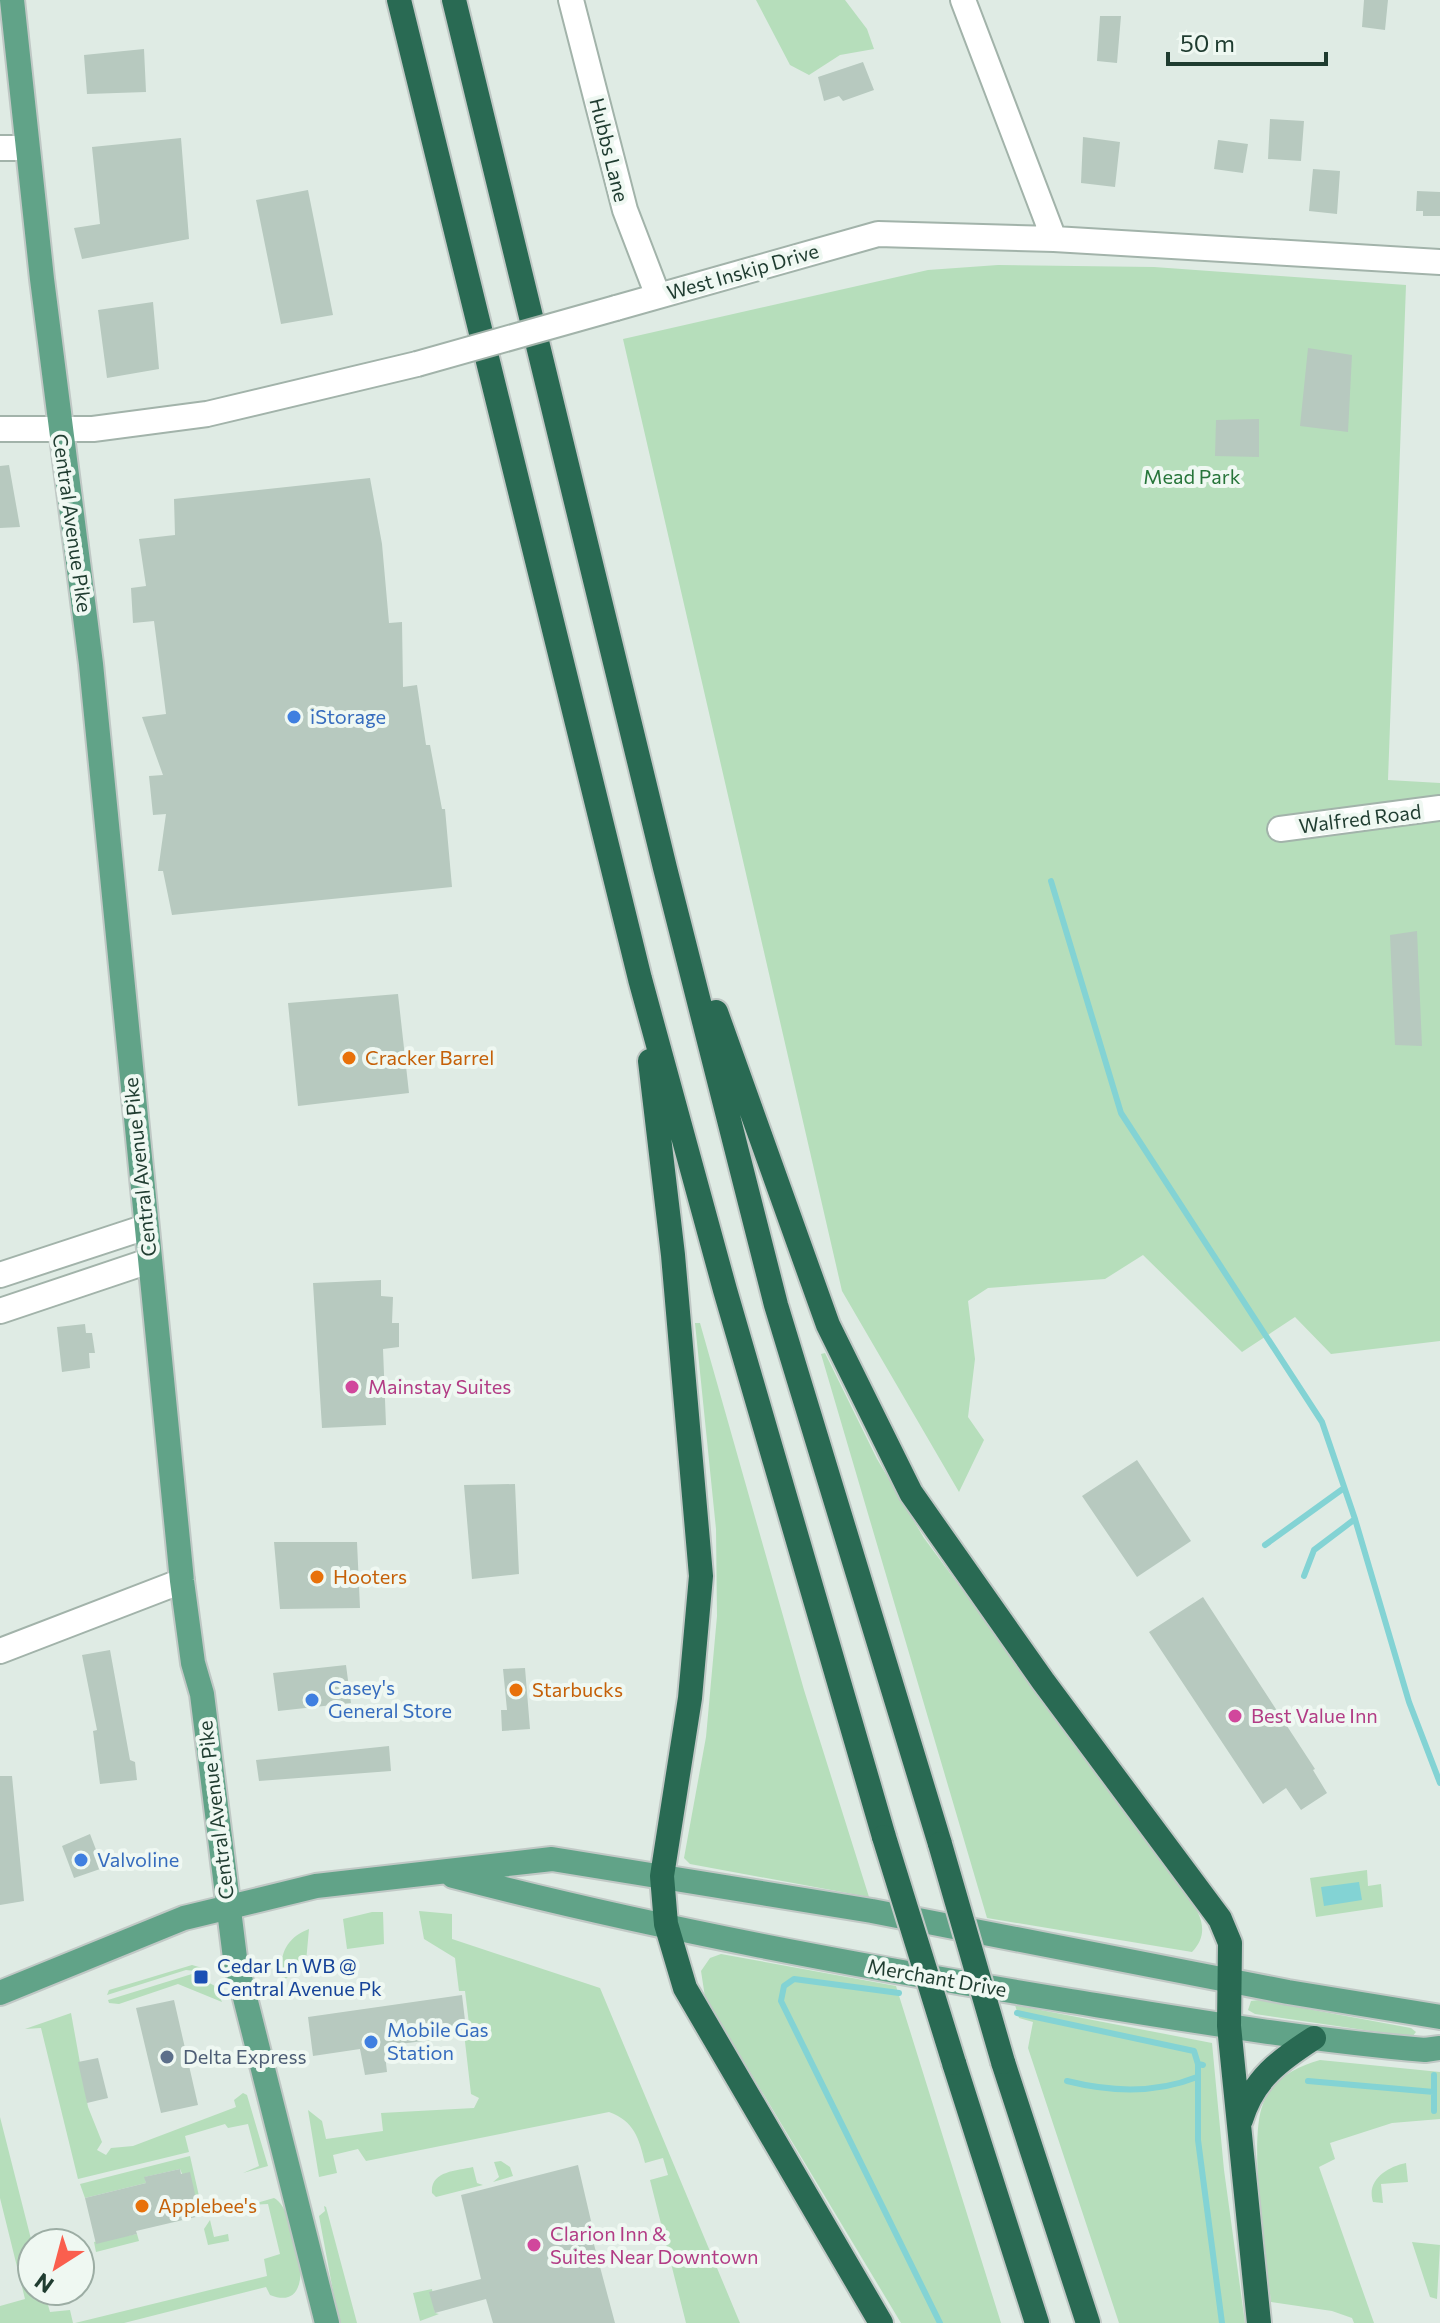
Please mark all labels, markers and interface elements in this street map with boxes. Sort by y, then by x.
scale bar [1168,16,1326,66]
text: 50 m [1180,28,1235,57]
street label: Hubbs Lane [585,95,634,204]
street label: West Inskip Drive [664,238,821,304]
street label: Central Avenue Pike [49,432,97,614]
park label: Mead Park [1143,464,1241,488]
place label: iStorage [310,704,386,728]
marker: iStorage [285,708,303,726]
street label: Walfred Road [1297,799,1422,837]
place label: Cracker Barrel [365,1045,494,1069]
marker: Cracker Barrel [340,1049,358,1067]
street label: Central Avenue Pike [118,1076,160,1258]
place label: Mainstay Suites [368,1374,511,1398]
marker: Mainstay Suites [343,1378,361,1396]
place label: Hooters [333,1564,407,1588]
marker: Hooters [308,1568,326,1586]
place label: Casey's General Store [328,1675,452,1722]
place label: Starbucks [532,1677,623,1701]
marker: Starbucks [507,1681,525,1699]
marker: Casey's General Store [303,1691,321,1709]
place label: Best Value Inn [1251,1703,1378,1727]
marker: Best Value Inn [1226,1707,1244,1725]
street label: Central Avenue Pike [192,1719,238,1901]
place label: Valvoline [97,1847,179,1871]
marker: Valvoline [72,1851,90,1869]
place label: Cedar Ln WB @ Central Avenue Pk [217,1953,382,2000]
street label: Merchant Drive [866,1953,1009,2001]
marker: Cedar Ln WB @ Central Avenue Pk [192,1968,210,1986]
place label: Mobile Gas Station [387,2017,489,2064]
marker: Mobile Gas Station [362,2033,380,2051]
place label: Delta Express [183,2044,307,2068]
marker: Delta Express [158,2048,176,2066]
place label: Applebee's [158,2193,257,2217]
marker: Applebee's [133,2197,151,2215]
place label: Clarion Inn & Suites Near Downtown [550,2221,758,2268]
north arrow [16,2227,96,2307]
marker: Clarion Inn & Suites Near Downtown [525,2236,543,2254]
text: N [29,2268,59,2299]

